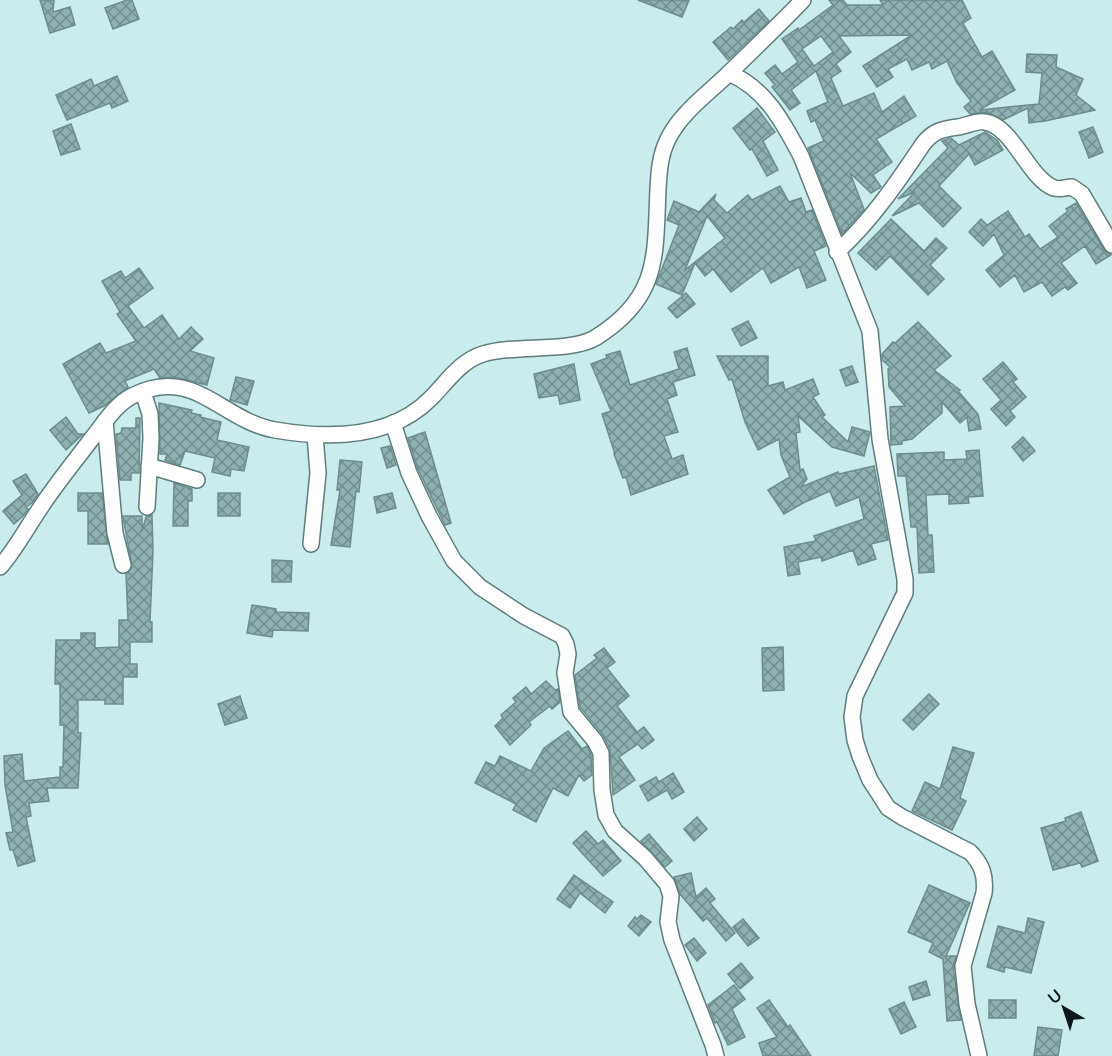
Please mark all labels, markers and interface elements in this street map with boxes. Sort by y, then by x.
north arrow [1034,978,1094,1038]
text: U [1044,986,1066,1009]

